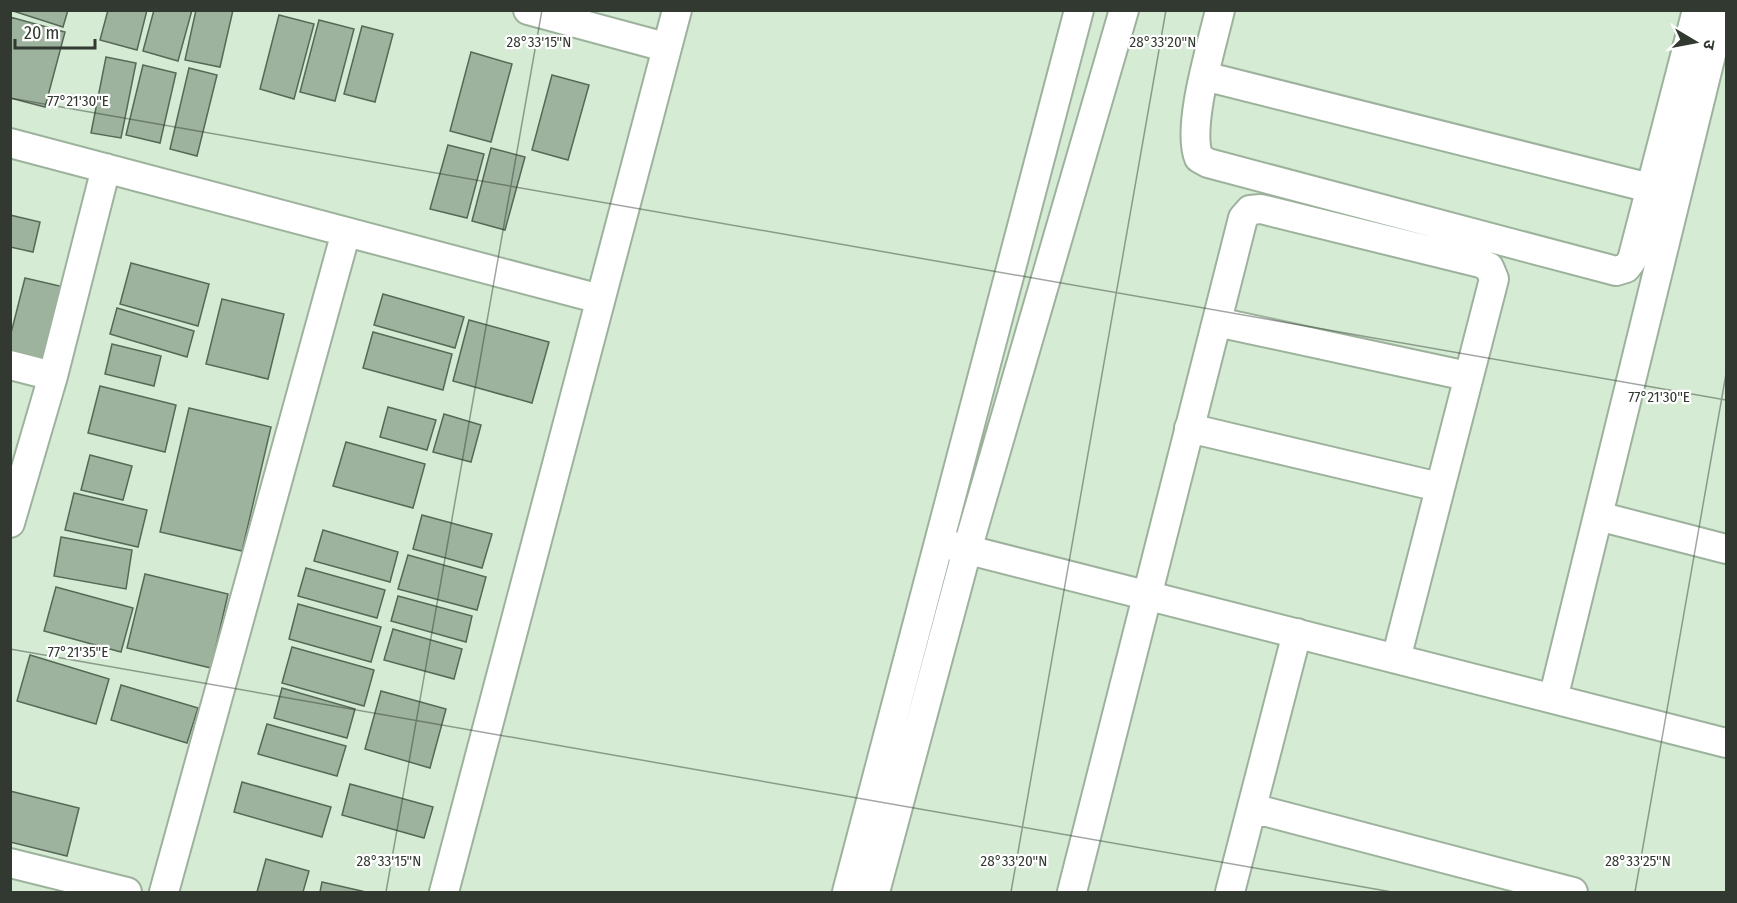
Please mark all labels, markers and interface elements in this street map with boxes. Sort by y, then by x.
scale bar [15,12,94,50]
north arrow [1665,12,1725,72]
text: 20 m [24,22,59,44]
text: 28°33'15"N [507,33,571,51]
text: 28°33'20"N [1130,33,1196,51]
text: उ [1699,38,1719,51]
text: 77°21'30"E [47,92,109,110]
text: 77°21'30"E [1628,388,1690,406]
text: 77°21'35"E [48,643,108,661]
text: 28°33'15"N [357,852,421,870]
text: 28°33'20"N [981,852,1047,870]
text: 28°33'25"N [1605,852,1671,870]

